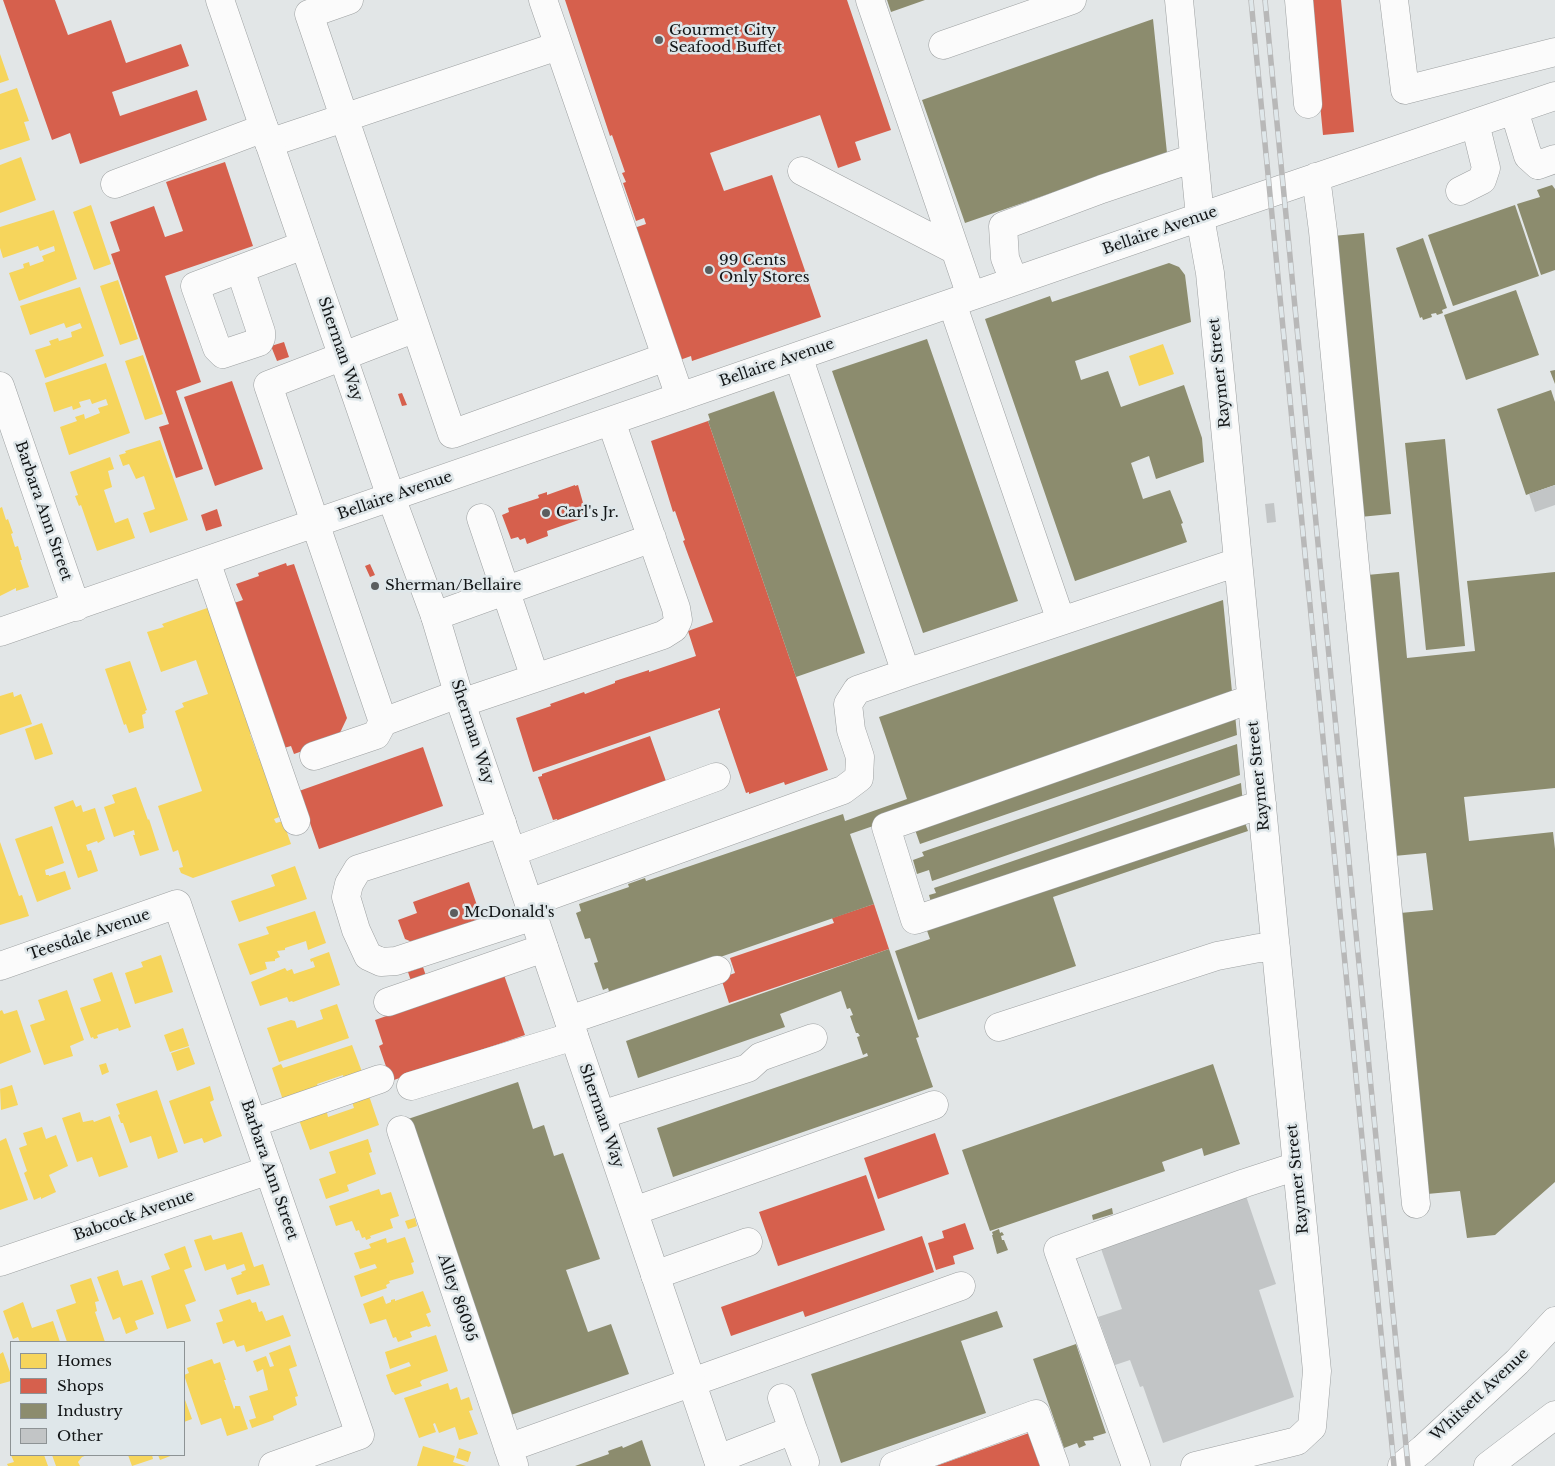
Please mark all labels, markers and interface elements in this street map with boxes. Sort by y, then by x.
place label: Gourmet City Seafood Buffet [669,22,782,57]
marker: Gourmet City Seafood Buffet [653,34,665,46]
street label: Bellaire Avenue [1100,203,1220,259]
place label: 99 Cents Only Stores [719,252,810,287]
marker: 99 Cents Only Stores [703,264,715,276]
street label: Sherman Way [314,295,366,403]
street label: Raymer Street [1205,317,1235,429]
street label: Bellaire Avenue [717,335,837,391]
street label: Barbara Ann Street [11,439,75,583]
street label: Bellaire Avenue [335,468,455,524]
place label: Carl's Jr. [556,504,619,522]
marker: Carl's Jr. [540,507,552,519]
place label: Sherman/Bellaire [385,577,521,595]
marker: Sherman/Bellaire [369,580,381,592]
street label: Sherman Way [447,678,497,786]
street label: Raymer Street [1244,720,1274,832]
place label: McDonald's [464,904,555,922]
street label: Teesdale Avenue [26,906,152,964]
marker: McDonald's [448,907,460,919]
street label: Sherman Way [575,1062,627,1170]
street label: Barbara Ann Street [237,1098,301,1242]
street label: Raymer Street [1283,1123,1313,1235]
street label: Babcock Avenue [71,1187,197,1245]
street label: Alley 86095 [434,1252,480,1344]
legend [10,1341,185,1456]
street label: Whitsett Avenue [1427,1345,1533,1445]
text: Homes [57,1351,112,1370]
text: Shops [57,1376,104,1395]
text: Industry [57,1401,123,1420]
text: Other [57,1426,103,1445]

